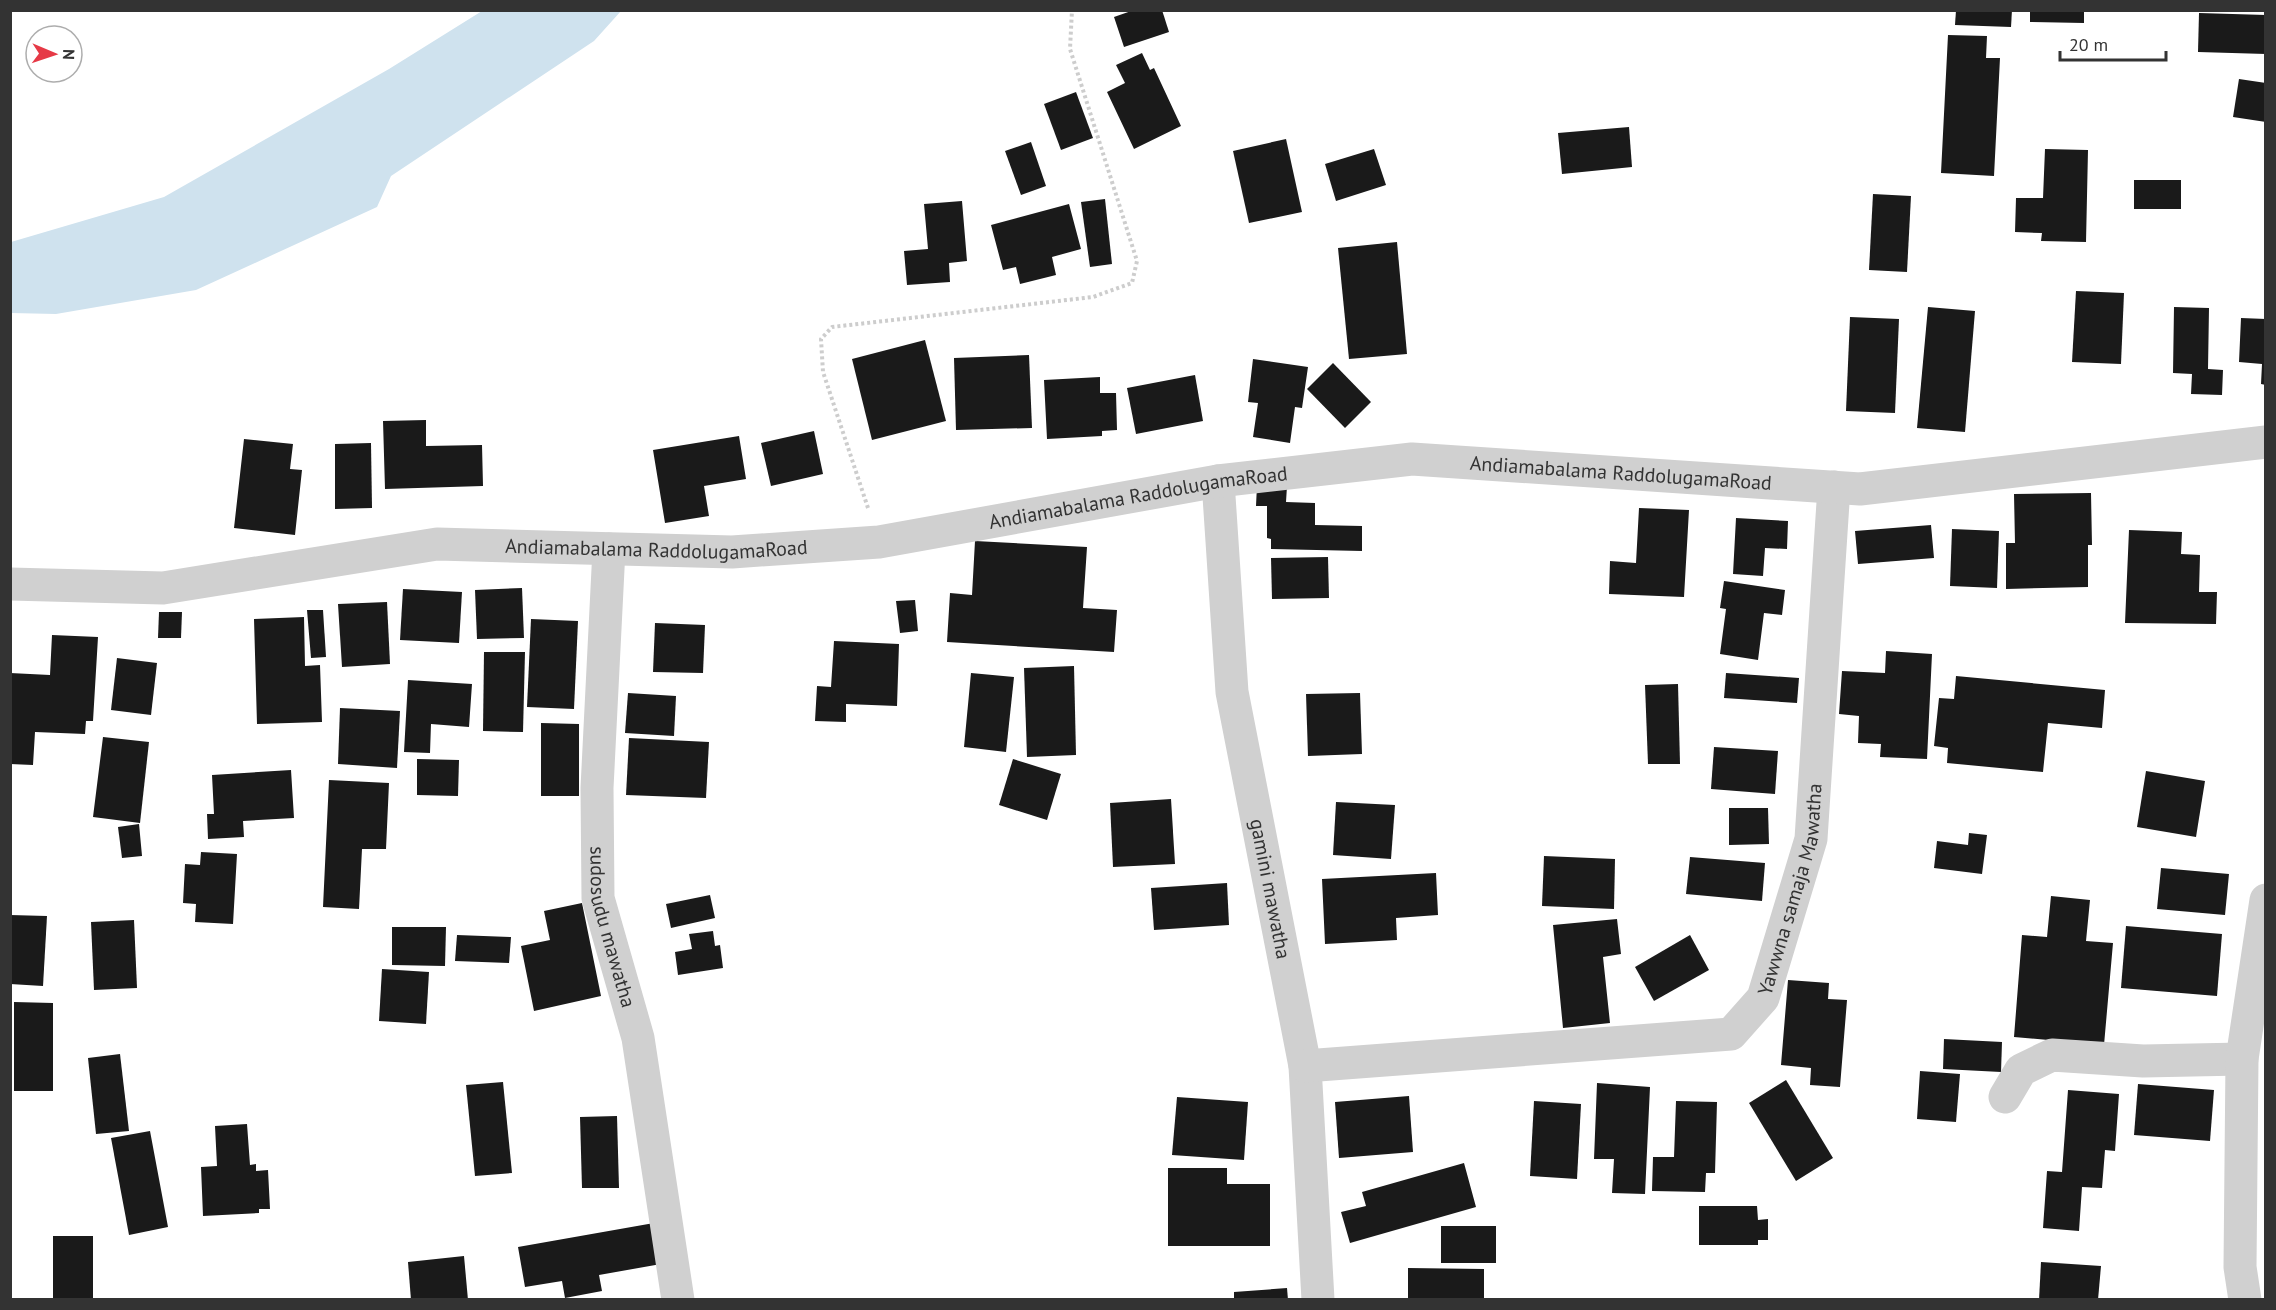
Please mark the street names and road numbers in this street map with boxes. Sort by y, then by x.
street label: Andiamabalama RaddolugamaRoad [1469,450,1773,496]
street label: Andiamabalama RaddolugamaRoad [987,460,1289,535]
street label: Andiamabalama RaddolugamaRoad [505,533,808,565]
street label: Yawwna samaja Mawatha [1752,783,1828,998]
street label: gamini mawatha [1244,816,1297,961]
street label: sudosudu mawatha [585,846,642,1011]

